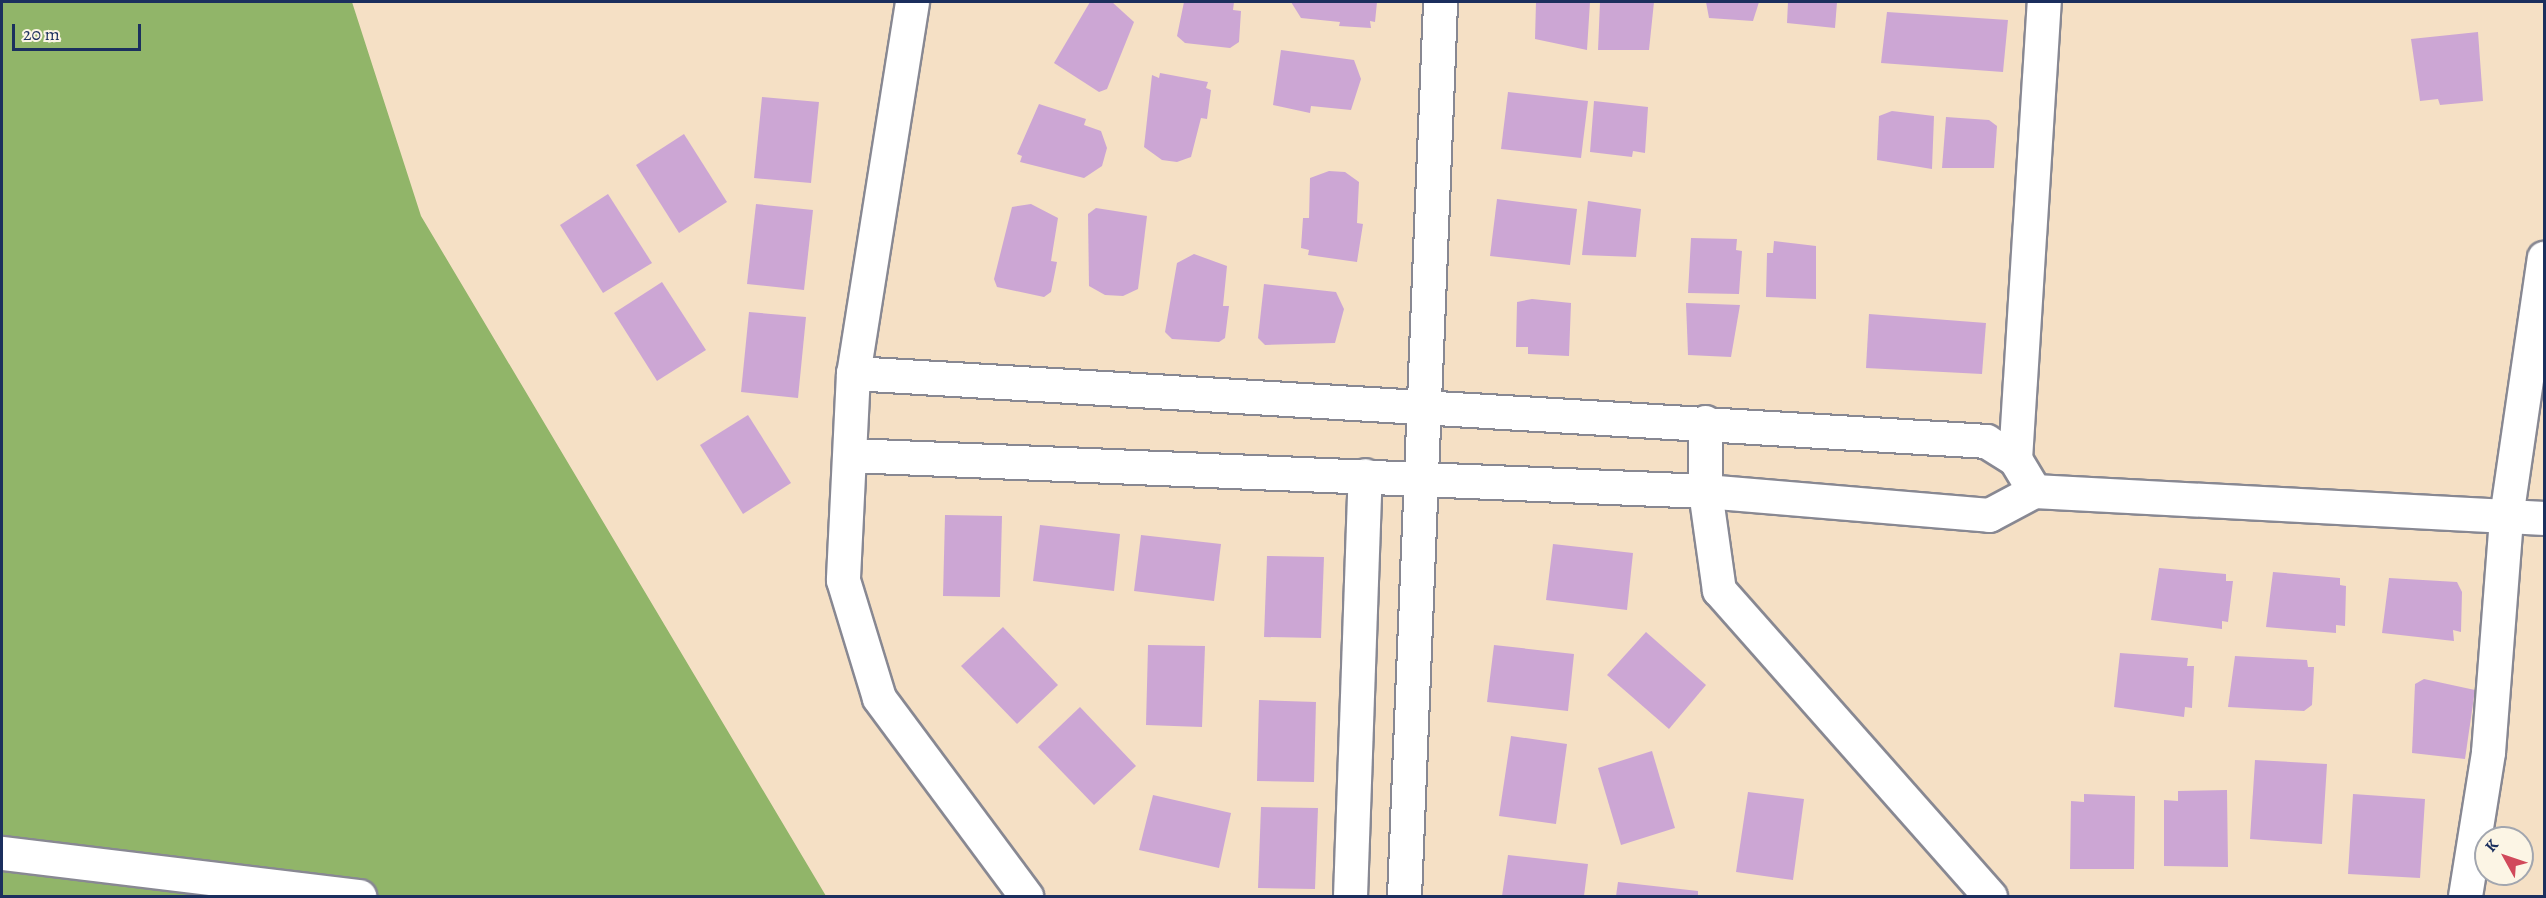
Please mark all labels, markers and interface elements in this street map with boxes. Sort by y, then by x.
scale bar [15,12,144,50]
text: 20 m [23,22,60,46]
north arrow [2474,826,2534,886]
text: K [2480,835,2504,857]

